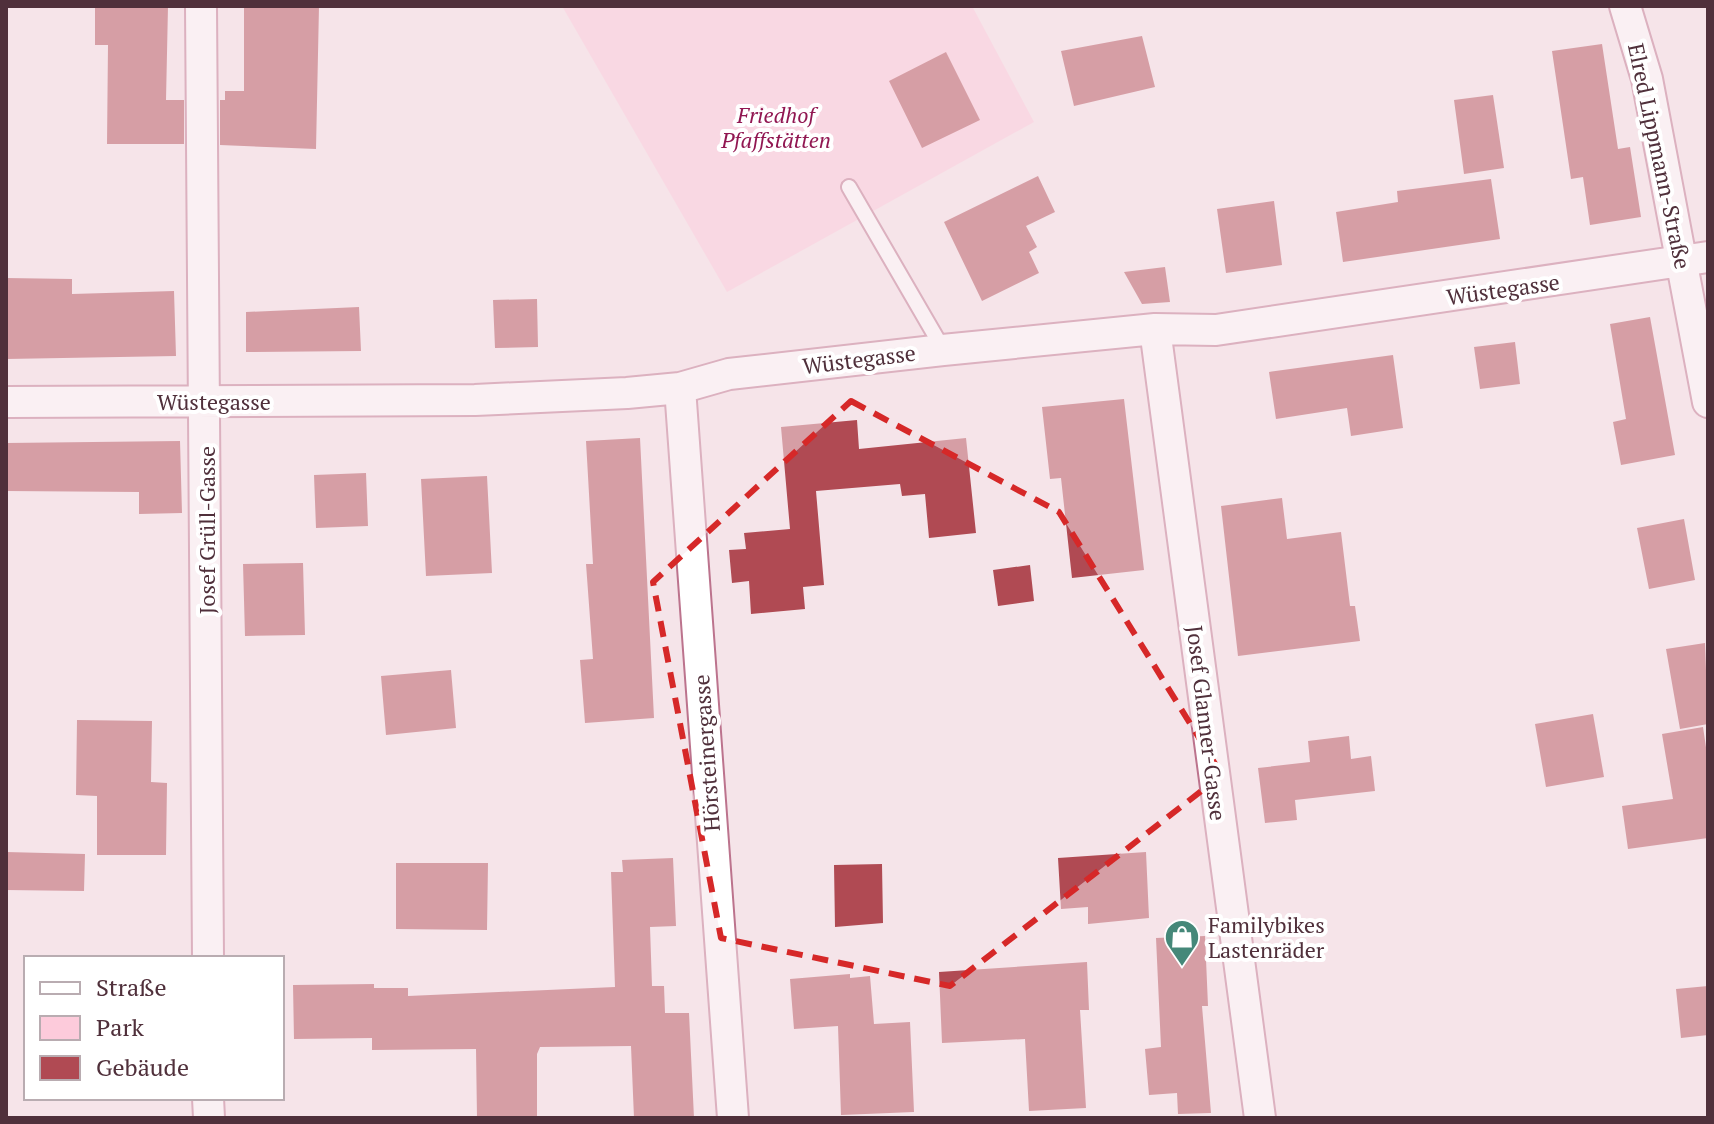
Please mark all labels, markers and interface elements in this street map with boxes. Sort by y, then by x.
street label: Elred Lippmann-Straße [1622,40,1698,272]
park label: Friedhof Pfaffstätten [720,100,831,154]
street label: Wüstegasse [1445,267,1561,311]
street label: Wüstegasse [801,338,917,380]
street label: Wüstegasse [157,387,271,416]
street label: Josef Grüll-Gasse [192,446,221,614]
street label: Josef Glanner-Gasse [1181,624,1233,822]
street label: Hörsteinergasse [686,673,726,833]
place label: Familybikes Lastenräder [1208,910,1325,964]
shop icon: Familybikes Lastenräder [1163,918,1201,968]
legend [24,956,284,1100]
text: Straße [96,971,167,1003]
text: Park [96,1011,145,1043]
text: Gebäude [96,1051,189,1083]

